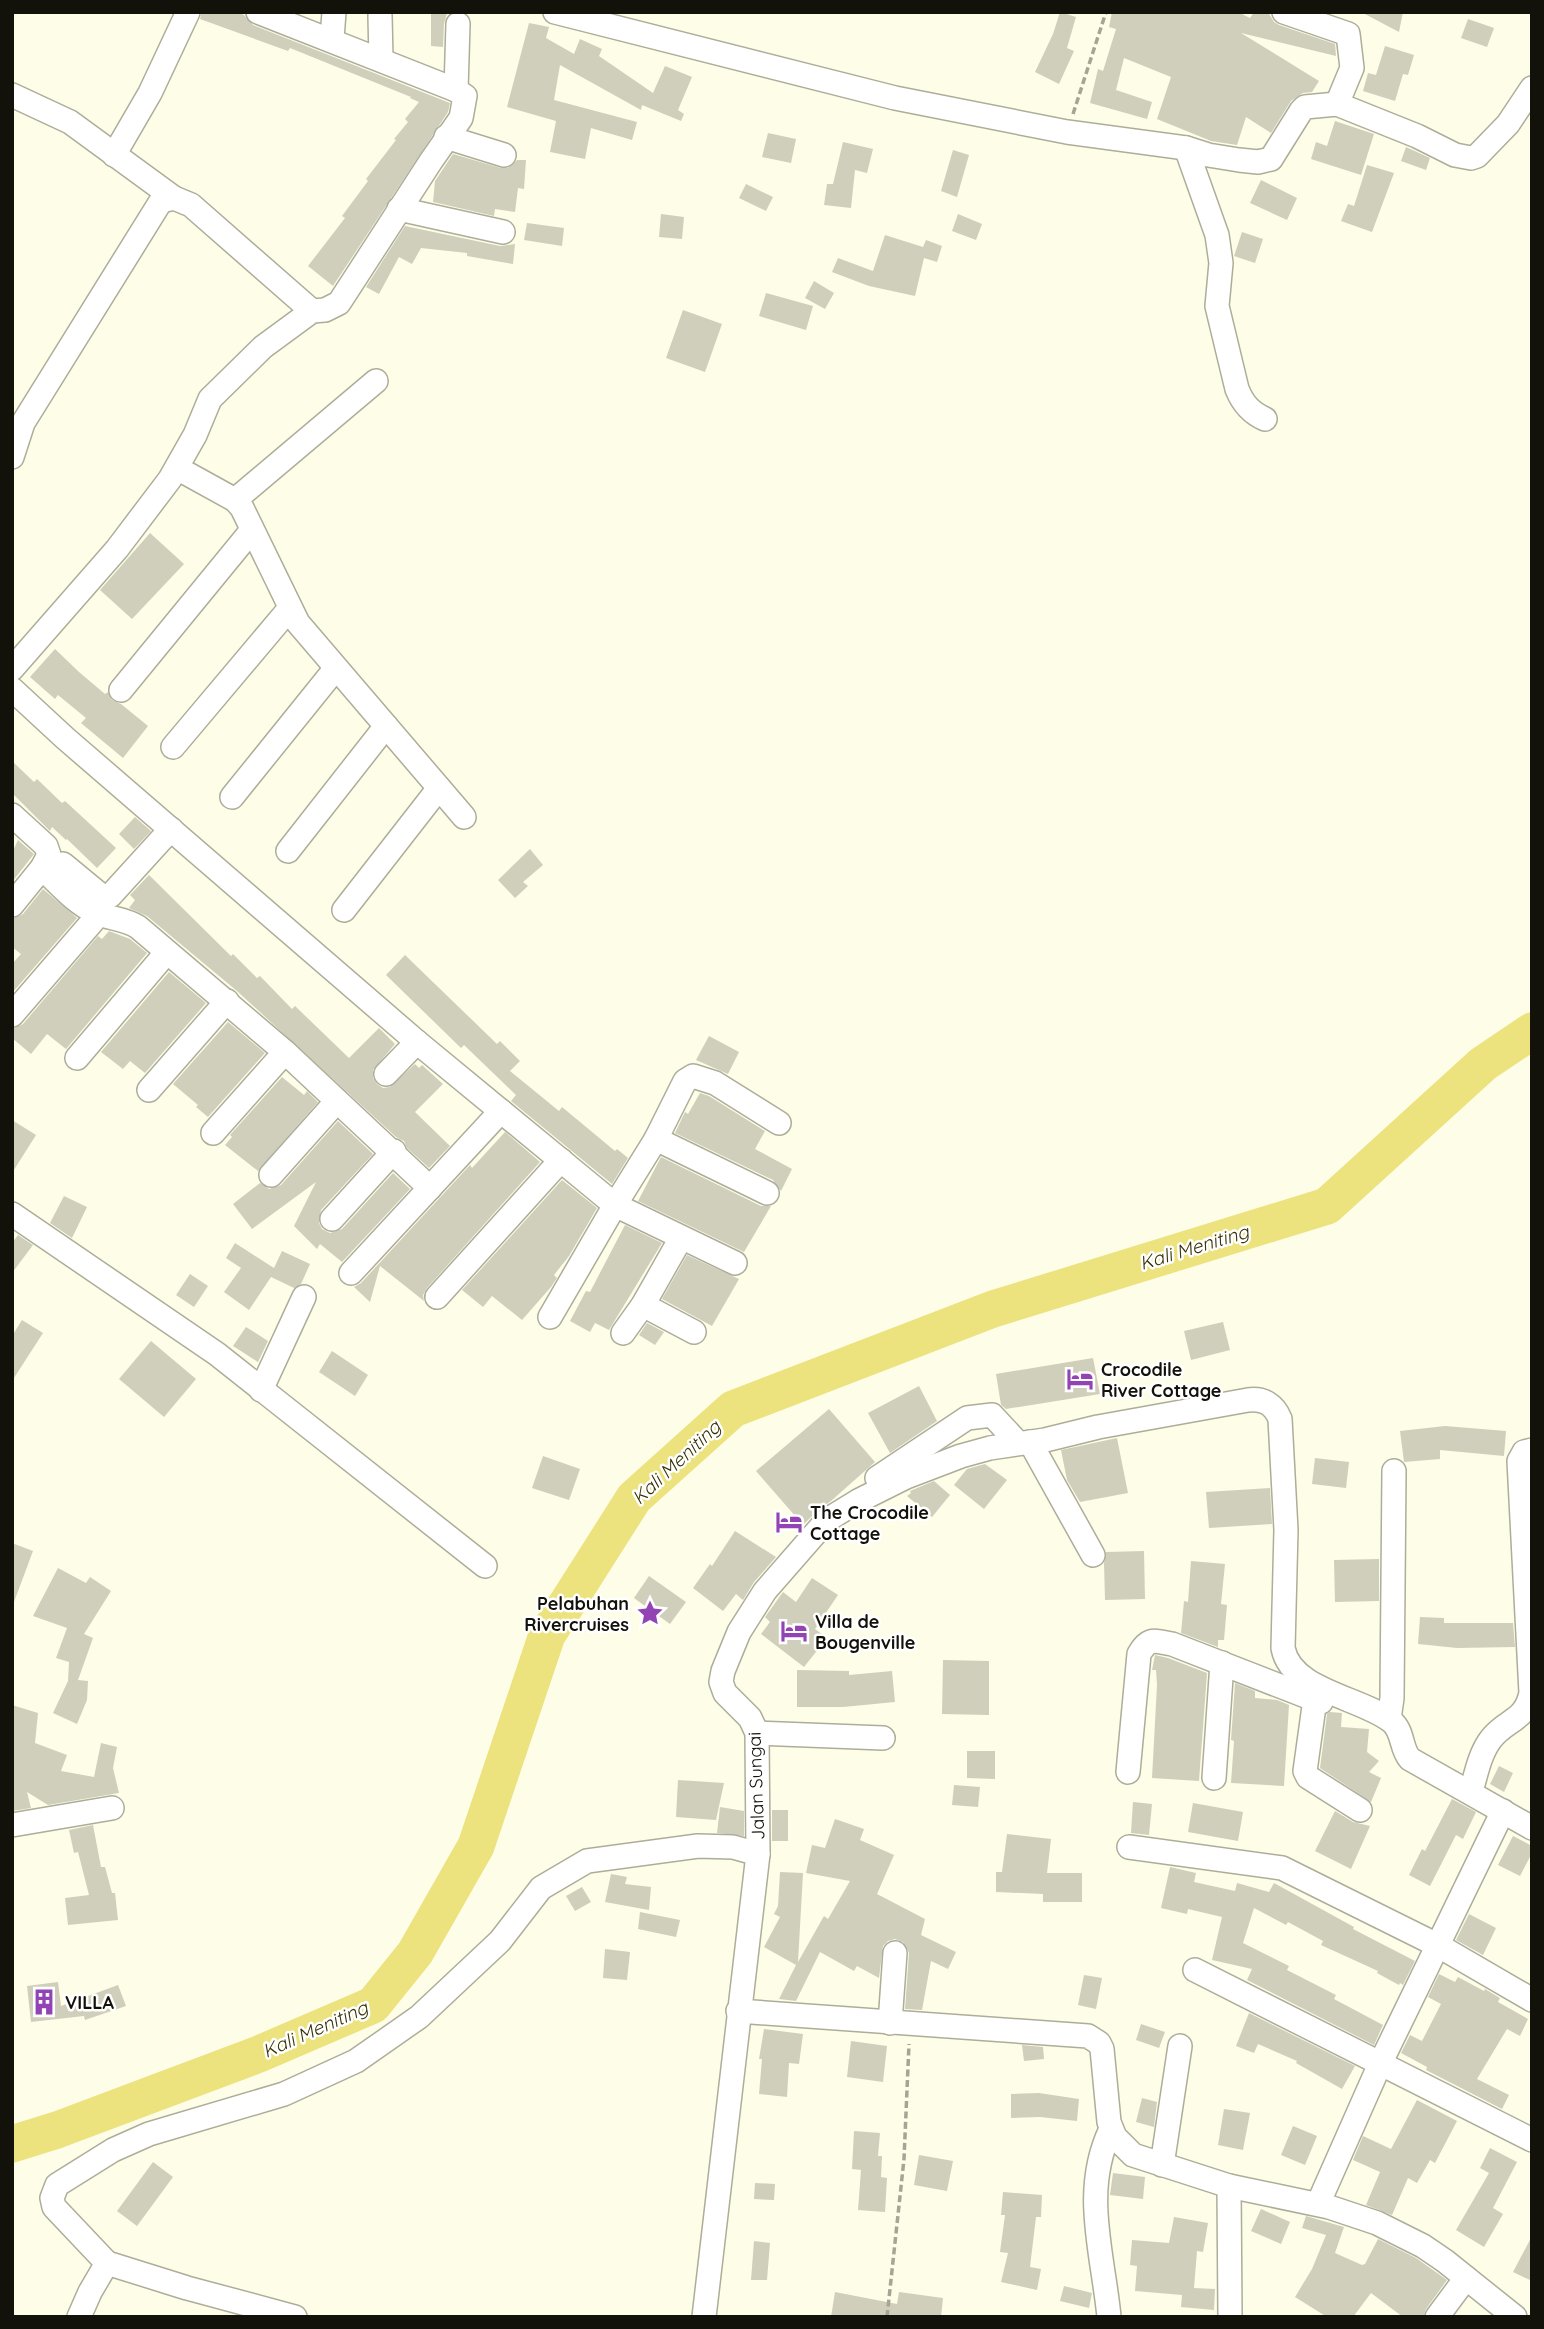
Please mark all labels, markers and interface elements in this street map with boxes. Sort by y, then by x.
water label: Kali Meniting [1137,1219,1253,1275]
place label: Crocodile River Cottage [1101,1358,1221,1402]
hotel icon: Crocodile River Cottage [1065,1364,1095,1394]
water label: Kali Meniting [627,1414,726,1509]
place label: The Crocodile Cottage [810,1501,929,1545]
hotel icon: The Crocodile Cottage [774,1507,804,1537]
place label: Pelabuhan Rivercruises [524,1592,629,1636]
place icon: Pelabuhan Rivercruises [635,1598,665,1628]
place label: Villa de Bougenville [815,1610,915,1654]
hotel icon: Villa de Bougenville [779,1616,809,1646]
street label: Jalan Sungai [743,1732,769,1840]
building icon: VILLA [29,1987,59,2017]
place label: VILLA [65,1991,114,2014]
water label: Kali Meniting [259,1995,372,2063]

